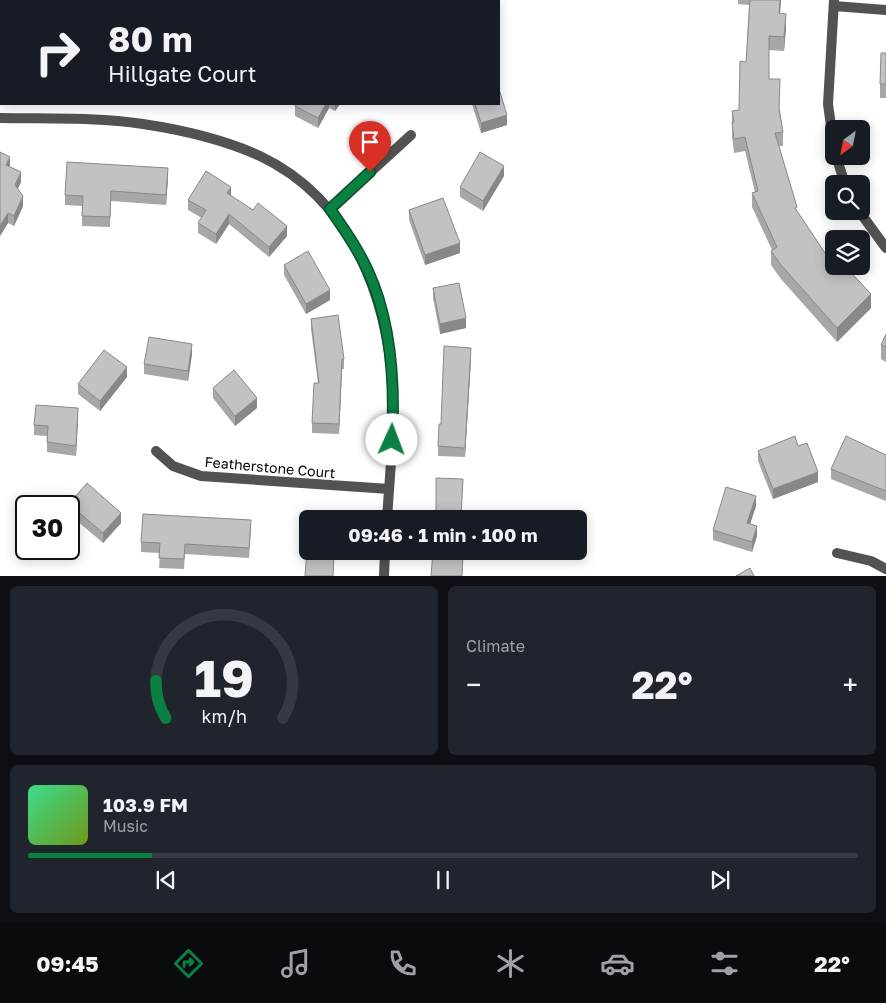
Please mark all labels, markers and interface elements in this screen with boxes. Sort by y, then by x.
text: 80 m [108,18,193,60]
icon: right [25,20,90,85]
text: Hillgate Court [108,60,257,87]
north arrow [825,120,870,165]
map controls [825,120,870,275]
pin [349,121,391,172]
icon: arrive [356,128,384,156]
button: search [825,175,870,220]
button: layers [825,230,870,275]
position arrow [365,413,417,465]
street label: Featherstone Court [204,453,336,481]
speed limit sign: 30 [15,495,80,560]
text: 09:46 · 1 min · 100 m [348,523,538,546]
text: Climate [466,636,525,656]
text: 19 [194,646,254,708]
text: 22° [631,662,693,707]
text: − [466,668,481,701]
text: + [843,668,858,701]
text: km/h [201,705,247,727]
text: 103.9 FM [103,793,188,816]
text: Music [103,816,148,836]
icon: previous [152,866,180,894]
icon: pause [429,866,457,894]
icon: next [706,866,734,894]
icon: directions [171,946,206,981]
icon: music [278,946,313,981]
icon: phone [385,946,420,981]
icon: climate [493,946,528,981]
icon: car [600,946,635,981]
icon: filters [707,946,742,981]
text: 09:45 [36,950,99,977]
text: 22° [814,950,850,977]

